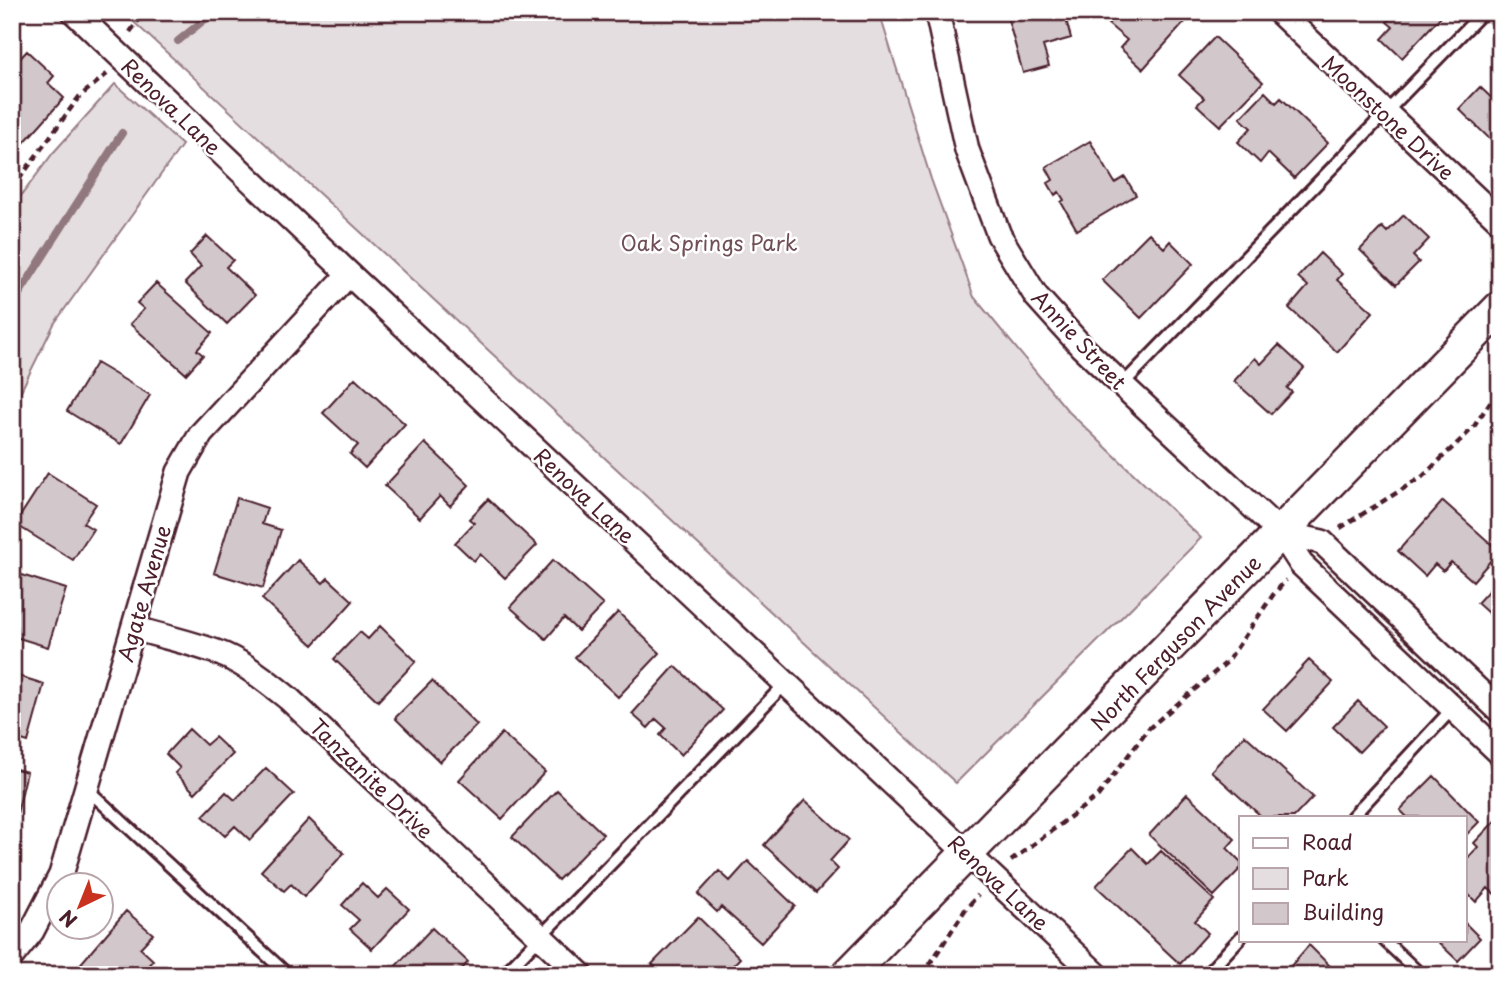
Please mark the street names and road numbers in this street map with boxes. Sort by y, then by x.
street label: Moonstone Drive [1316,47,1462,187]
street label: Renova Lane [115,50,229,162]
street label: Annie Street [1025,282,1135,396]
street label: Renova Lane [527,440,643,550]
street label: Agate Avenue [108,521,178,665]
street label: North Ferguson Avenue [1082,547,1268,737]
street label: Tanzanite Drive [303,711,441,845]
street label: Renova Lane [941,827,1057,937]

